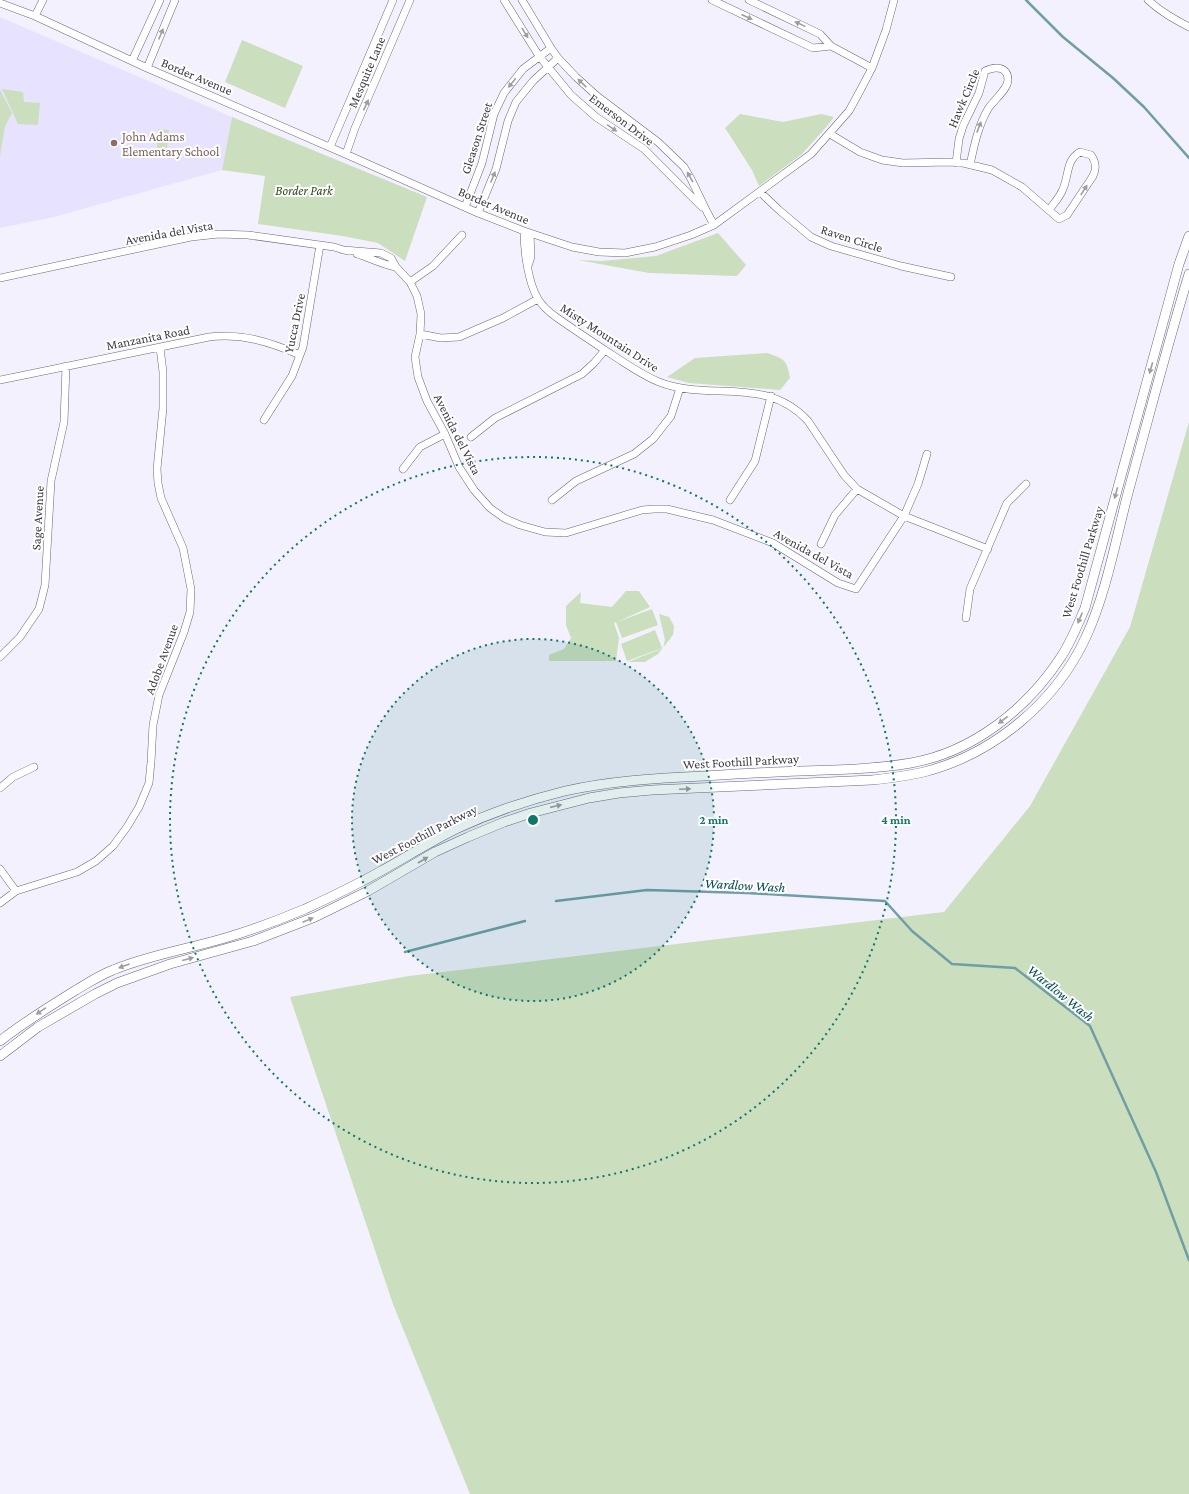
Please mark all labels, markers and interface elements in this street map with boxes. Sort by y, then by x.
one-way arrow [742,14,753,20]
one-way arrow [794,21,806,27]
one-way arrow [521,28,529,38]
one-way arrow [158,29,164,40]
street label: Mesquite Lane [345,34,388,110]
street label: Border Avenue [159,55,235,98]
street label: Hawk Circle [944,66,983,130]
one-way arrow [508,78,516,89]
one-way arrow [577,78,587,88]
street label: Emerson Drive [586,90,657,149]
one-way arrow [363,100,369,111]
street label: Gleason Street [458,100,495,176]
one-way arrow [977,121,983,133]
one-way arrow [607,124,617,132]
place label: John Adams Elementary School [121,129,220,159]
marker: John Adams Elementary School [109,138,119,148]
one-way arrow [490,171,496,182]
one-way arrow [687,171,693,183]
park label: Border Park [275,183,334,198]
street label: Border Avenue [456,184,532,227]
one-way arrow [1080,185,1088,195]
street label: Avenida del Vista [124,217,214,248]
street label: Raven Circle [819,221,885,256]
street label: Yucca Drive [281,292,308,354]
street label: Misty Mountain Drive [558,300,662,375]
street label: Manzanita Road [105,322,191,353]
one-way arrow [1148,362,1154,374]
street label: Avenida del Vista [431,391,484,477]
street label: Sage Avenue [28,485,47,551]
one-way arrow [1113,487,1119,499]
street label: West Foothill Parkway [1058,503,1107,620]
street label: Avenida del Vista [771,525,856,582]
one-way arrow [1077,612,1083,624]
street label: Adobe Avenue [142,622,181,696]
one-way arrow [997,716,1008,724]
street label: West Foothill Parkway [683,751,800,772]
one-way arrow [679,785,691,792]
street label: West Foothill Parkway [369,801,480,868]
one-way arrow [551,803,563,809]
centre of rings [526,813,540,827]
text: 2 min [700,813,729,827]
text: 4 min [881,813,911,827]
one-way arrow [417,856,429,863]
water label: Wardlow Wash [704,875,786,895]
one-way arrow [303,916,315,922]
one-way arrow [182,956,195,962]
water label: Wardlow Wash [1025,961,1098,1025]
one-way arrow [118,963,130,969]
one-way arrow [35,1008,47,1015]

